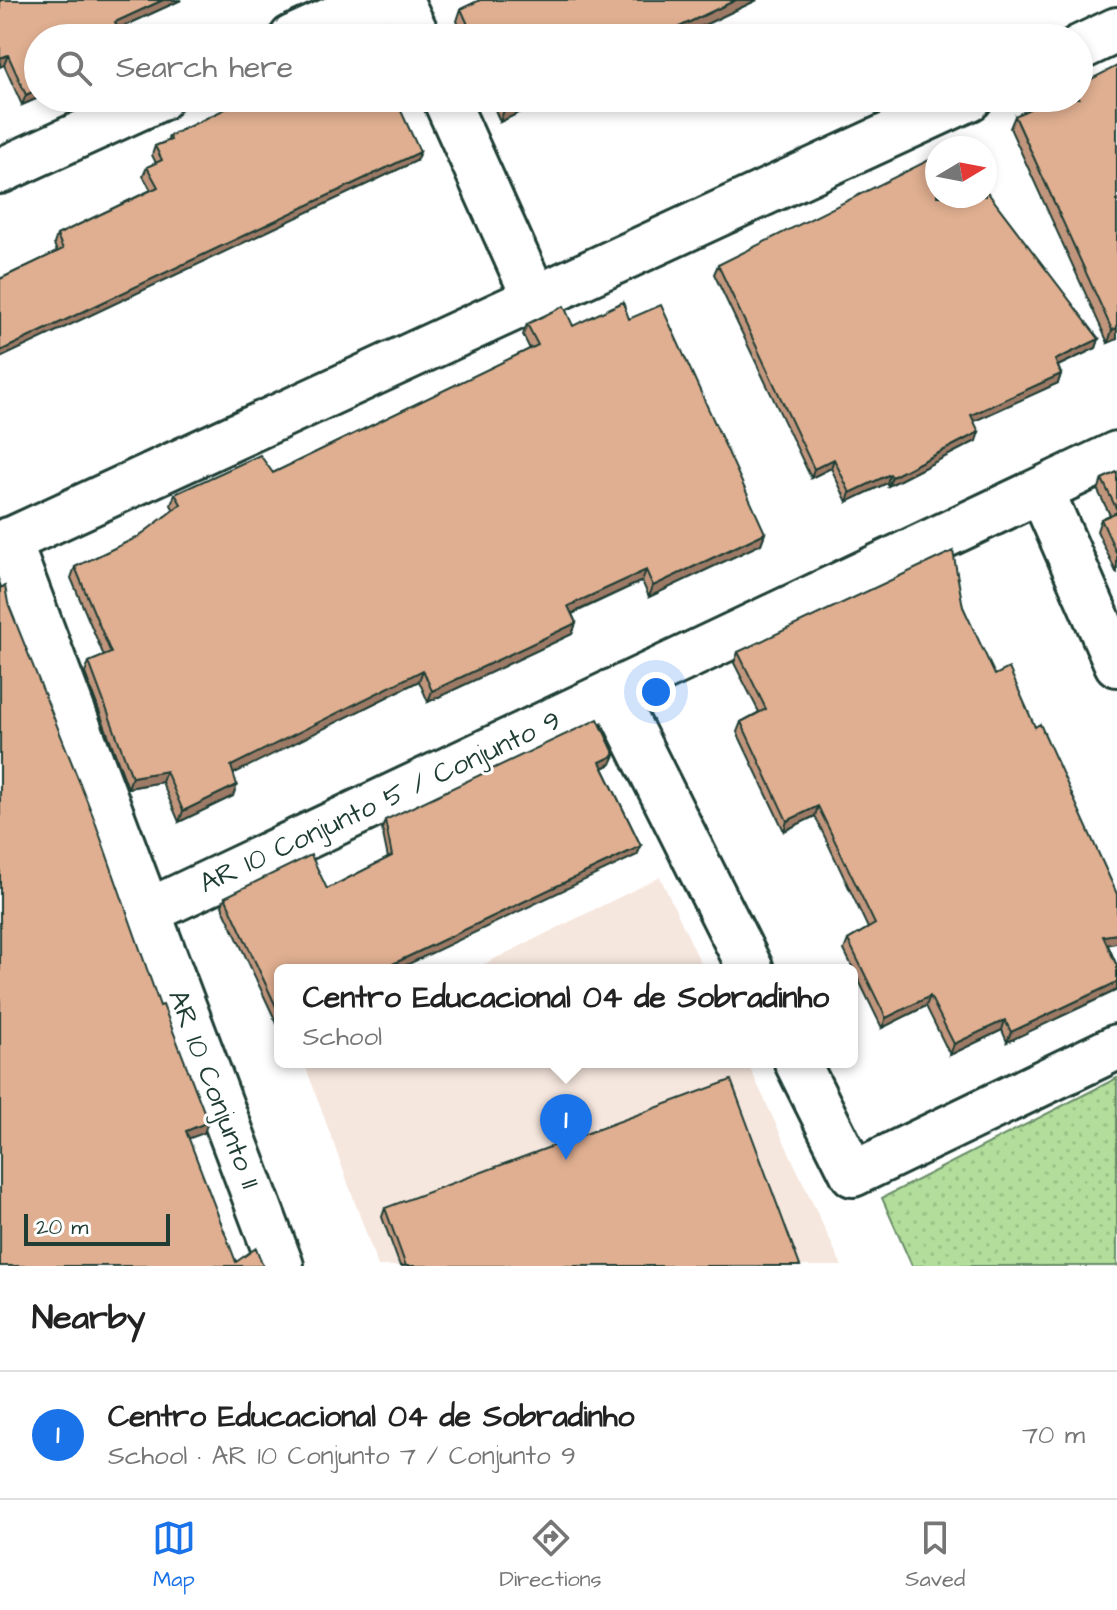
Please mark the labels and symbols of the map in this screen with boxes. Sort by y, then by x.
north arrow [925,136,997,208]
your location [636,672,676,712]
street label: AR 10 Conjunto 5 / Conjunto 9 [193,701,567,903]
street label: AR 10 Conjunto 11 [158,984,270,1194]
pin: 1 [540,1094,592,1160]
scale bar [24,1210,170,1246]

